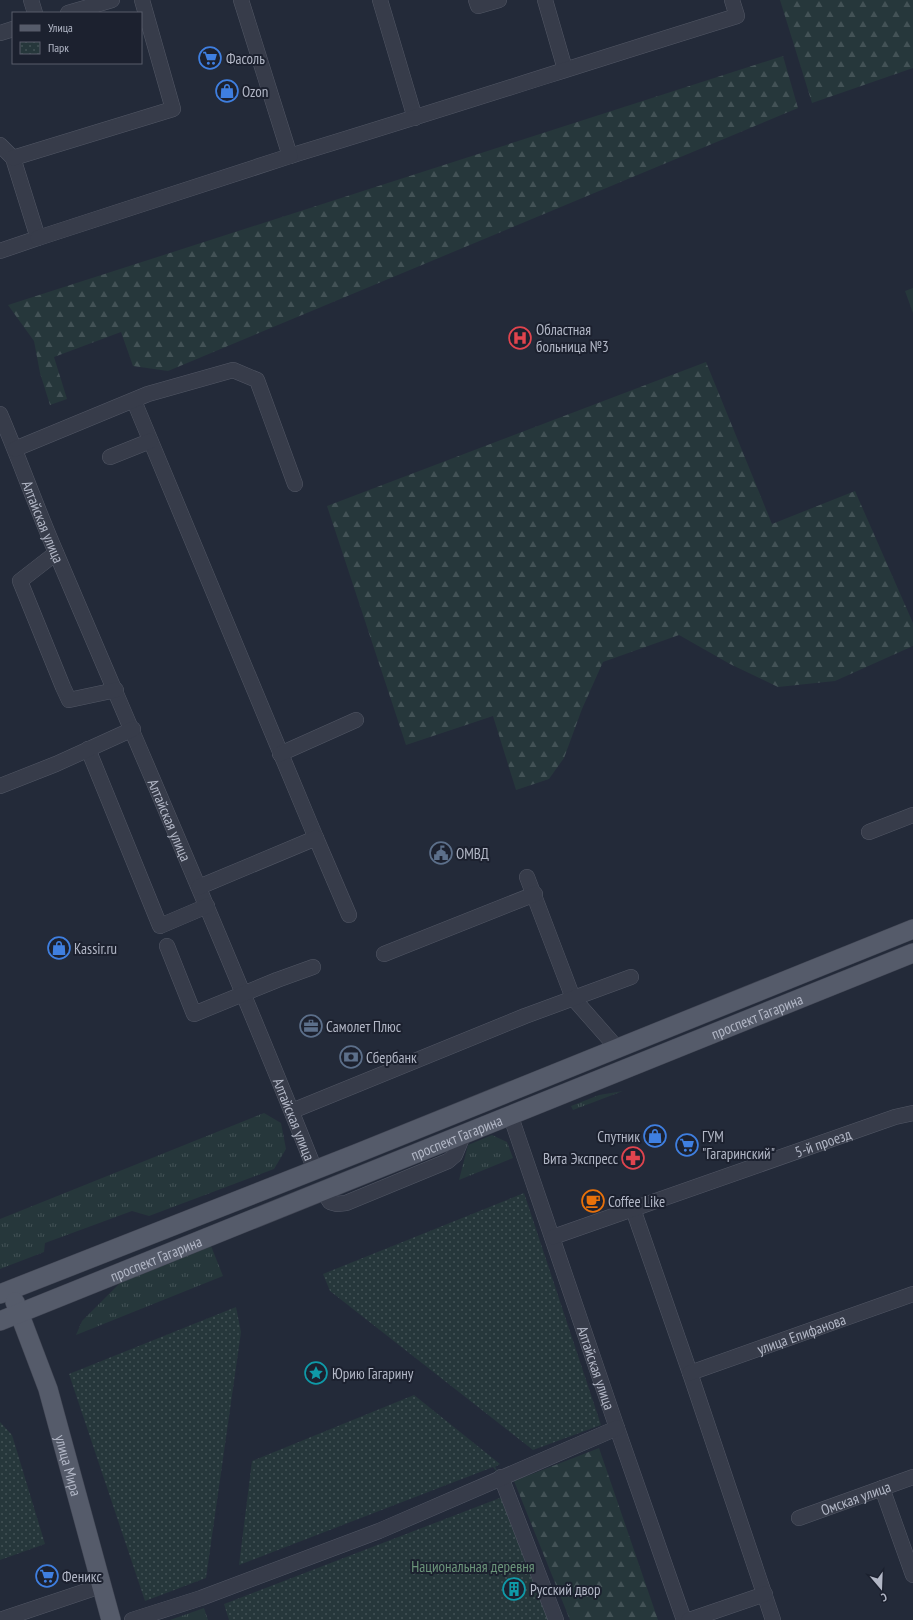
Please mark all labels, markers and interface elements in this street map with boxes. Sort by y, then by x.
legend [12,12,142,64]
text: Улица [48,20,73,35]
text: Парк [48,40,69,55]
supermarket icon: Фасоль [197,45,223,71]
place label: Фасоль [226,49,265,68]
shop icon: Ozon [214,78,240,104]
place label: Ozon [242,82,268,101]
place label: Областная больница №3 [536,320,609,356]
hospital icon: Областная больница №3 [507,325,533,351]
street label: Алтайская улица [18,478,69,566]
street label: Алтайская улица [144,776,196,864]
public building icon: ОМВД [428,840,454,866]
place label: ОМВД [456,844,489,863]
shop icon: Kassir.ru [46,935,72,961]
place label: Kassir.ru [74,939,117,958]
street label: проспект Гагарина [708,989,805,1043]
office icon: Самолет Плюс [298,1013,324,1039]
place label: Самолет Плюс [326,1017,402,1036]
bank icon: Сбербанк [338,1044,364,1070]
place label: Сбербанк [366,1048,417,1067]
street label: Алтайская улица [269,1075,320,1163]
street label: проспект Гагарина [408,1110,505,1164]
shop icon: Спутник [642,1123,668,1149]
street label: 5-й проезд [792,1124,854,1161]
place label: Спутник [597,1127,640,1146]
place label: ГУМ "Гагаринский" [702,1127,775,1163]
supermarket icon: ГУМ "Гагаринский" [674,1132,700,1158]
pharmacy icon: Вита Экспресс [620,1145,646,1171]
place label: Вита Экспресс [543,1149,619,1168]
cafe icon: Coffee Like [580,1188,606,1214]
place label: Coffee Like [608,1192,665,1211]
street label: проспект Гагарина [107,1231,204,1285]
street label: улица Епифанова [754,1309,848,1358]
street label: Алтайская улица [573,1323,620,1412]
place icon: Юрию Гагарину [303,1360,329,1386]
place label: Юрию Гагарину [332,1364,414,1383]
street label: улица Мира [51,1432,86,1498]
street label: Омская улица [818,1476,893,1519]
park label: Национальная деревня [411,1557,535,1576]
supermarket icon: Феникс [34,1563,60,1589]
place label: Феникс [62,1567,102,1586]
north arrow [861,1568,901,1608]
building icon: Русский двор [501,1576,527,1602]
place label: Русский двор [530,1580,601,1599]
text: С [880,1590,889,1605]

